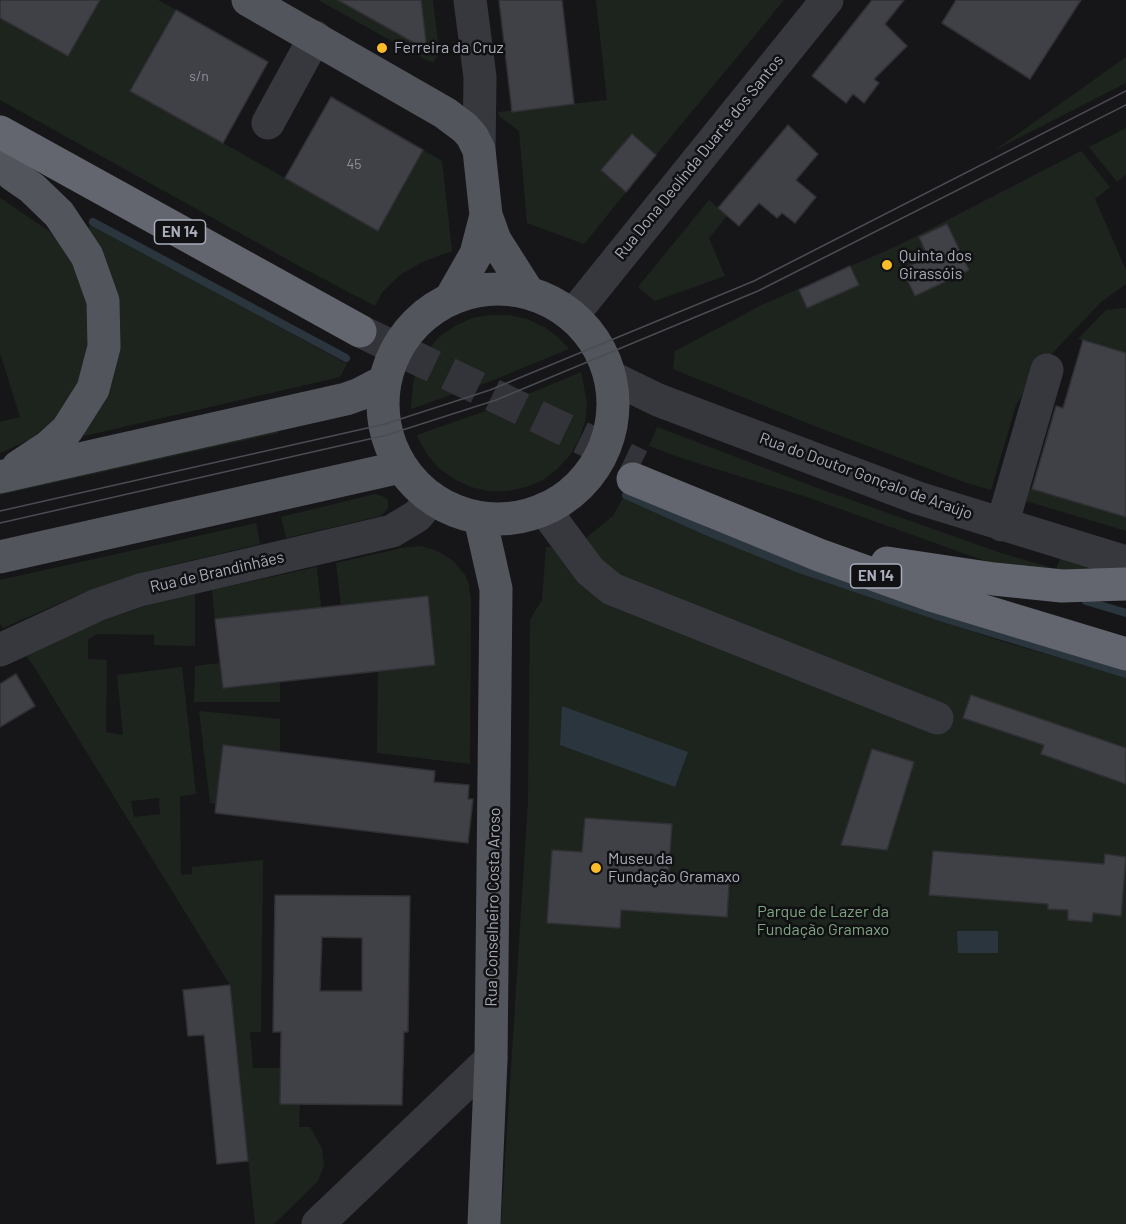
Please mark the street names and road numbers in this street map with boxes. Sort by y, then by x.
street label: Rua Dona Deolínda Duarte dos Santos [611,51,787,263]
road number: EN 14 [154,220,206,244]
street label: Rua do Doutor Gonçalo de Araújo [757,428,975,524]
street label: Rua de Brandinhães [148,547,286,597]
road number: EN 14 [850,564,902,588]
street label: Rua Conselheiro Costa Aroso [482,807,504,1007]

